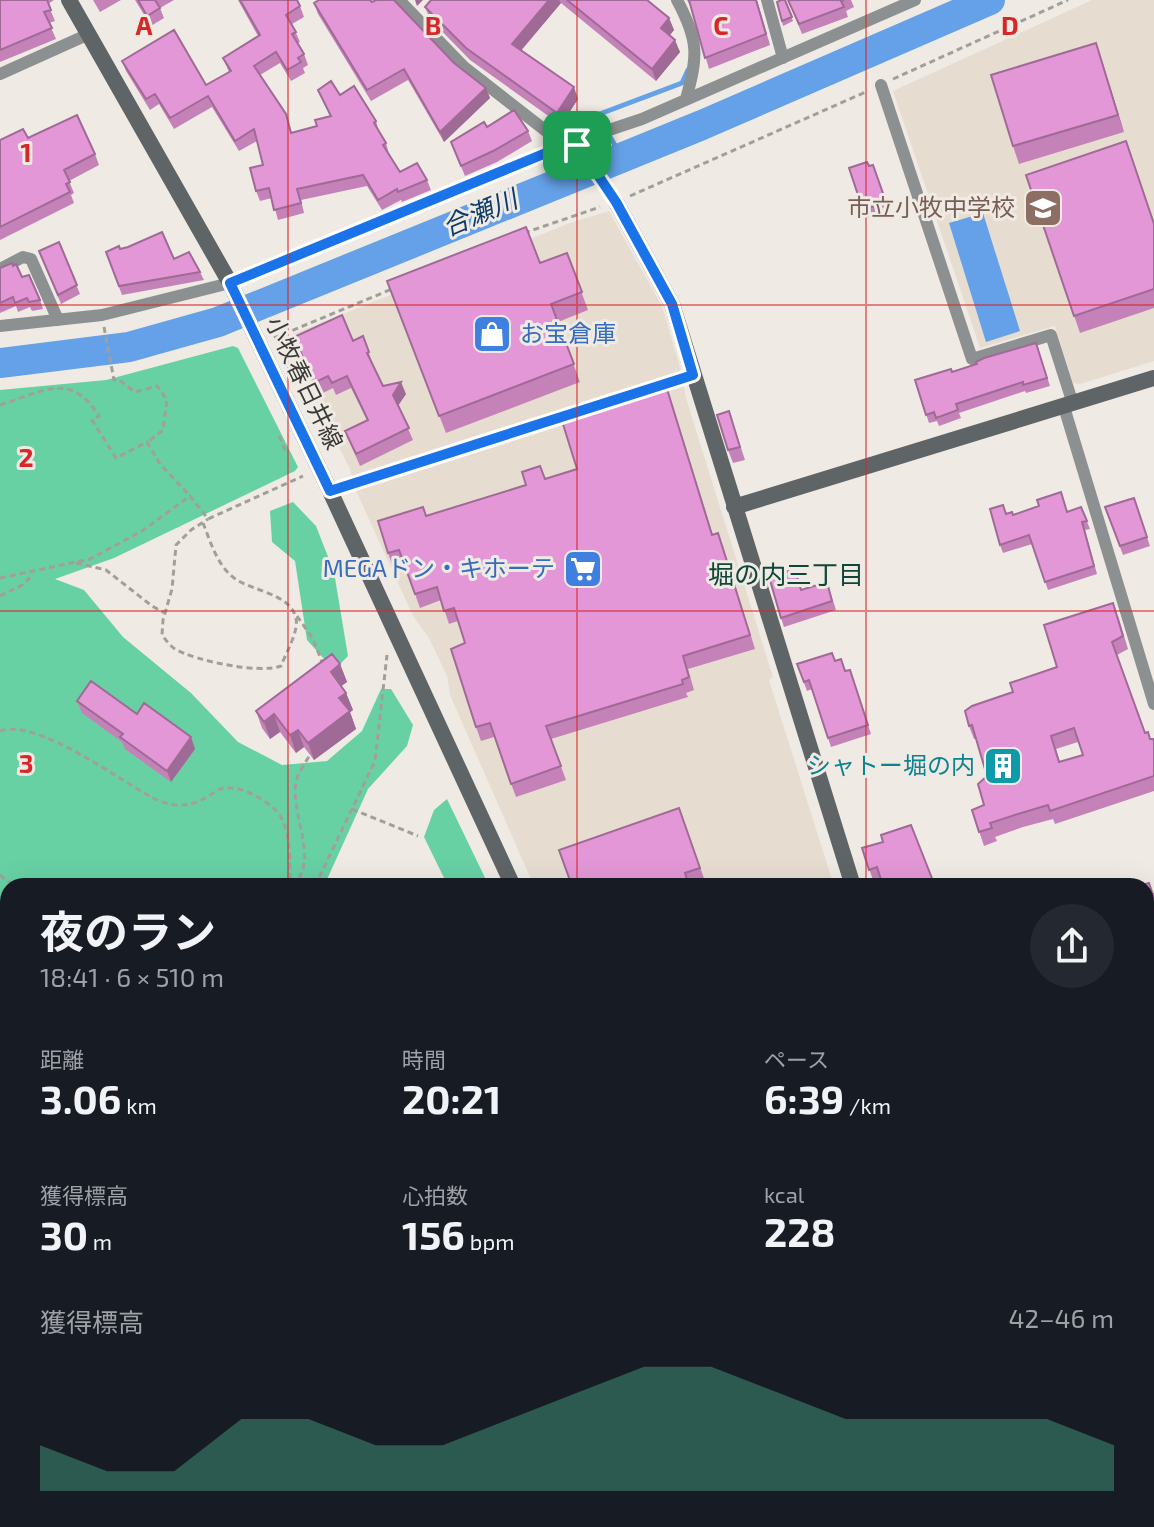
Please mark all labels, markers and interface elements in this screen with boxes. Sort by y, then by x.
text: A [136,9,153,40]
text: B [425,9,441,40]
text: C [713,9,729,40]
text: D [1001,9,1019,40]
pin [543,111,611,179]
icon: arrive [555,123,599,167]
text: 1 [20,136,32,167]
water label: 合瀬川 [437,181,524,241]
school or university icon: 市立小牧中学校 [1022,187,1064,229]
place label: 市立小牧中学校 [847,192,1015,221]
street label: 小牧春日井線 [261,311,350,453]
shop icon: お宝倉庫 [471,313,513,355]
place label: お宝倉庫 [520,318,616,347]
text: 2 [18,441,34,472]
supermarket icon: MEGAドン・キホーテ [562,548,604,590]
place label: MEGAドン・キホーテ [323,553,555,582]
district label: 堀の内三丁目 [708,558,864,589]
building icon: シャトー堀の内 [982,745,1024,787]
text: 3 [19,747,33,778]
place label: シャトー堀の内 [807,750,975,779]
text: 夜のラン [40,904,216,957]
button: share [1030,904,1114,988]
text: 18:41 · 6 × 510 m [40,961,224,992]
text: 距離 [40,1046,84,1072]
text: 時間 [402,1046,446,1072]
text: ペース [764,1046,829,1072]
text: 3.06 [40,1074,121,1122]
text: 20:21 [402,1074,501,1122]
text: 6:39 [764,1074,844,1122]
text: km [121,1092,157,1118]
text: /km [844,1092,891,1118]
text: kcal [764,1181,804,1207]
text: 獲得標高 [40,1182,128,1208]
text: 心拍数 [402,1182,468,1208]
text: 228 [764,1207,835,1255]
text: 30 [40,1210,88,1258]
text: 156 [402,1210,465,1258]
text: m [88,1228,112,1254]
text: bpm [465,1228,514,1254]
text: 42–46 m [1009,1302,1114,1333]
text: 獲得標高 [40,1306,144,1337]

